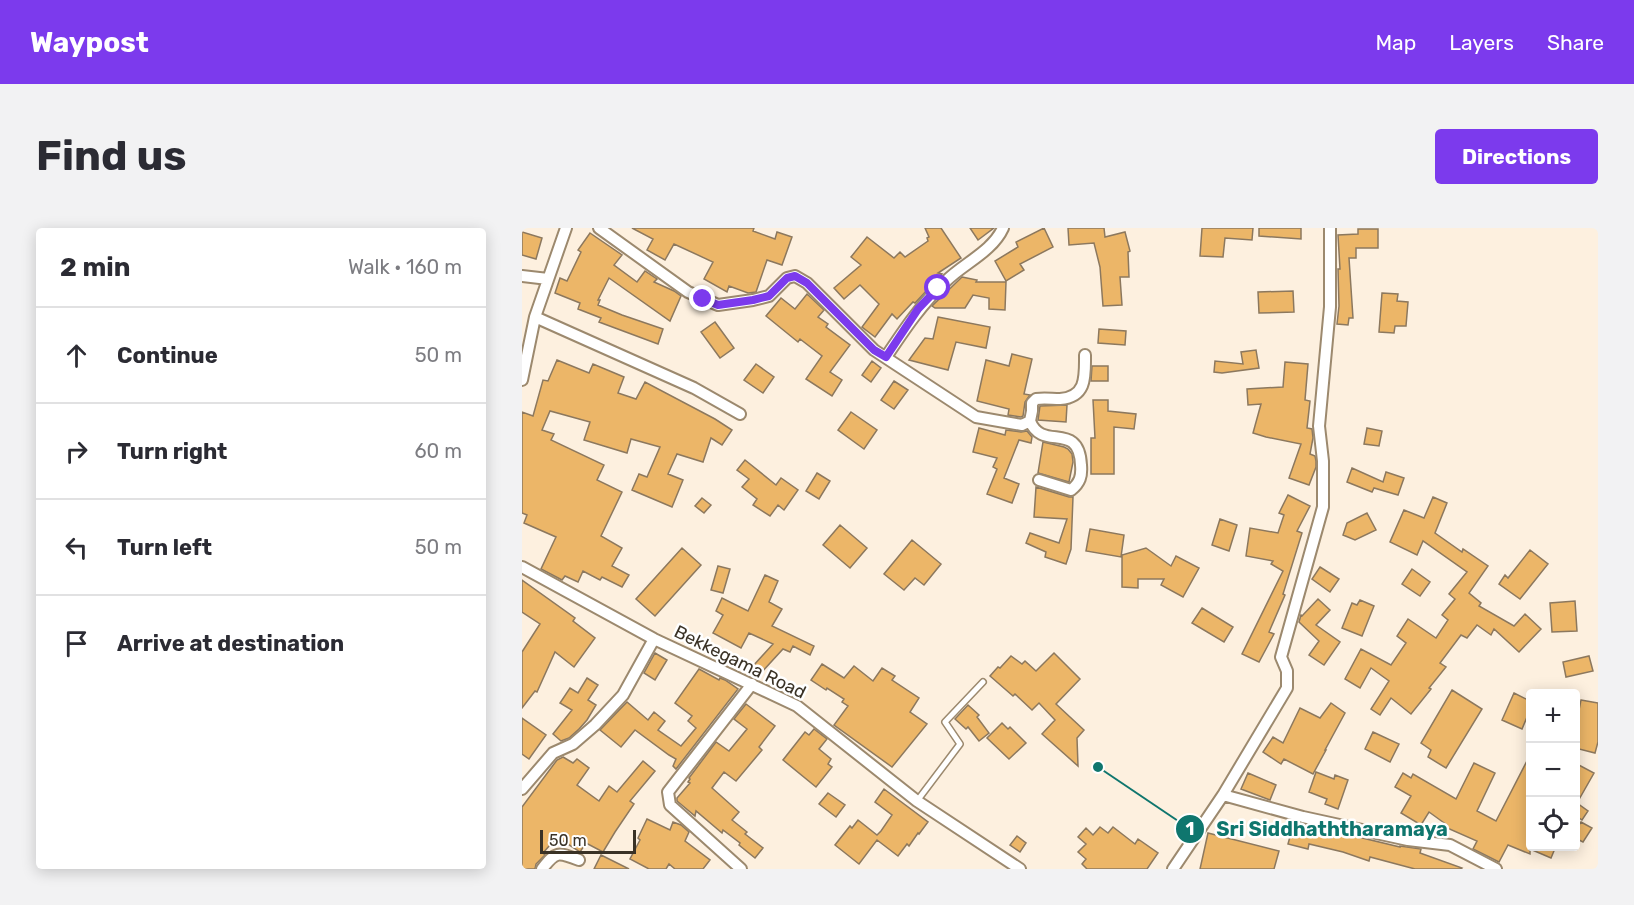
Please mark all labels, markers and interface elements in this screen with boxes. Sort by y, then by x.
text: Waypost [30,26,149,59]
text: Map [1375,30,1416,55]
text: Layers [1449,30,1514,55]
text: Share [1547,30,1604,55]
button: Directions [1435,129,1598,184]
text: Find us [36,131,187,181]
text: 2 min [60,252,130,283]
text: Walk · 160 m [348,255,462,279]
route start [924,274,950,300]
route end [689,285,715,311]
icon: ahead [60,339,93,372]
text: Continue [117,342,218,369]
text: 50 m [415,343,462,367]
icon: right [60,435,93,468]
text: Turn right [117,438,227,465]
text: 60 m [415,439,462,463]
icon: left [60,531,93,564]
text: Turn left [117,534,212,561]
text: 50 m [415,535,462,559]
street label: Bekkegama Road [670,621,810,703]
icon: arrive [60,627,93,660]
text: Arrive at destination [117,630,344,657]
map controls [1526,689,1580,851]
button: + [1526,689,1580,743]
button: − [1526,743,1580,797]
button: locate [1526,797,1580,851]
callout: Sri Siddhaththaramaya [1175,810,1460,848]
text: Sri Siddhaththaramaya [1216,817,1448,841]
text: 1 [1186,818,1194,840]
scale bar [540,827,636,854]
text: 50 m [549,831,587,850]

